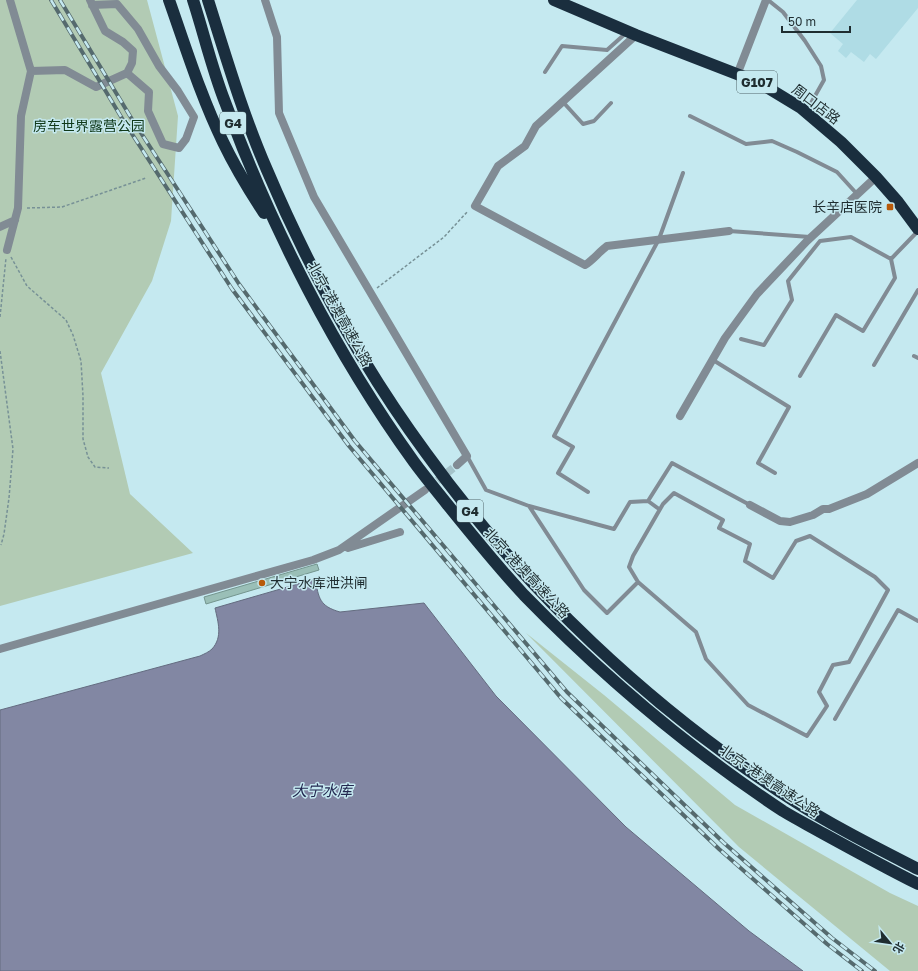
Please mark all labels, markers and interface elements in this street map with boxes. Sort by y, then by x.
scale bar [782,8,850,34]
text: 50 m [788,14,816,29]
road number: G107 [737,71,777,93]
street label: 周口店路 [789,80,844,127]
road number: G4 [220,112,246,134]
park label: 房车世界露营公园 [33,117,145,134]
place label: 长辛店医院 [812,198,882,215]
marker: 长辛店医院 [885,202,895,212]
street label: 北京-港澳高速公路 [305,258,376,369]
road number: G4 [457,500,483,522]
street label: 北京-港澳高速公路 [481,524,574,621]
place label: 大宁水库泄洪闸 [270,574,368,591]
marker: 大宁水库泄洪闸 [257,578,267,588]
street label: 北京-港澳高速公路 [717,741,824,820]
water label: 大宁水库 [292,781,355,799]
north arrow [870,923,910,963]
text: 北 [891,940,908,956]

